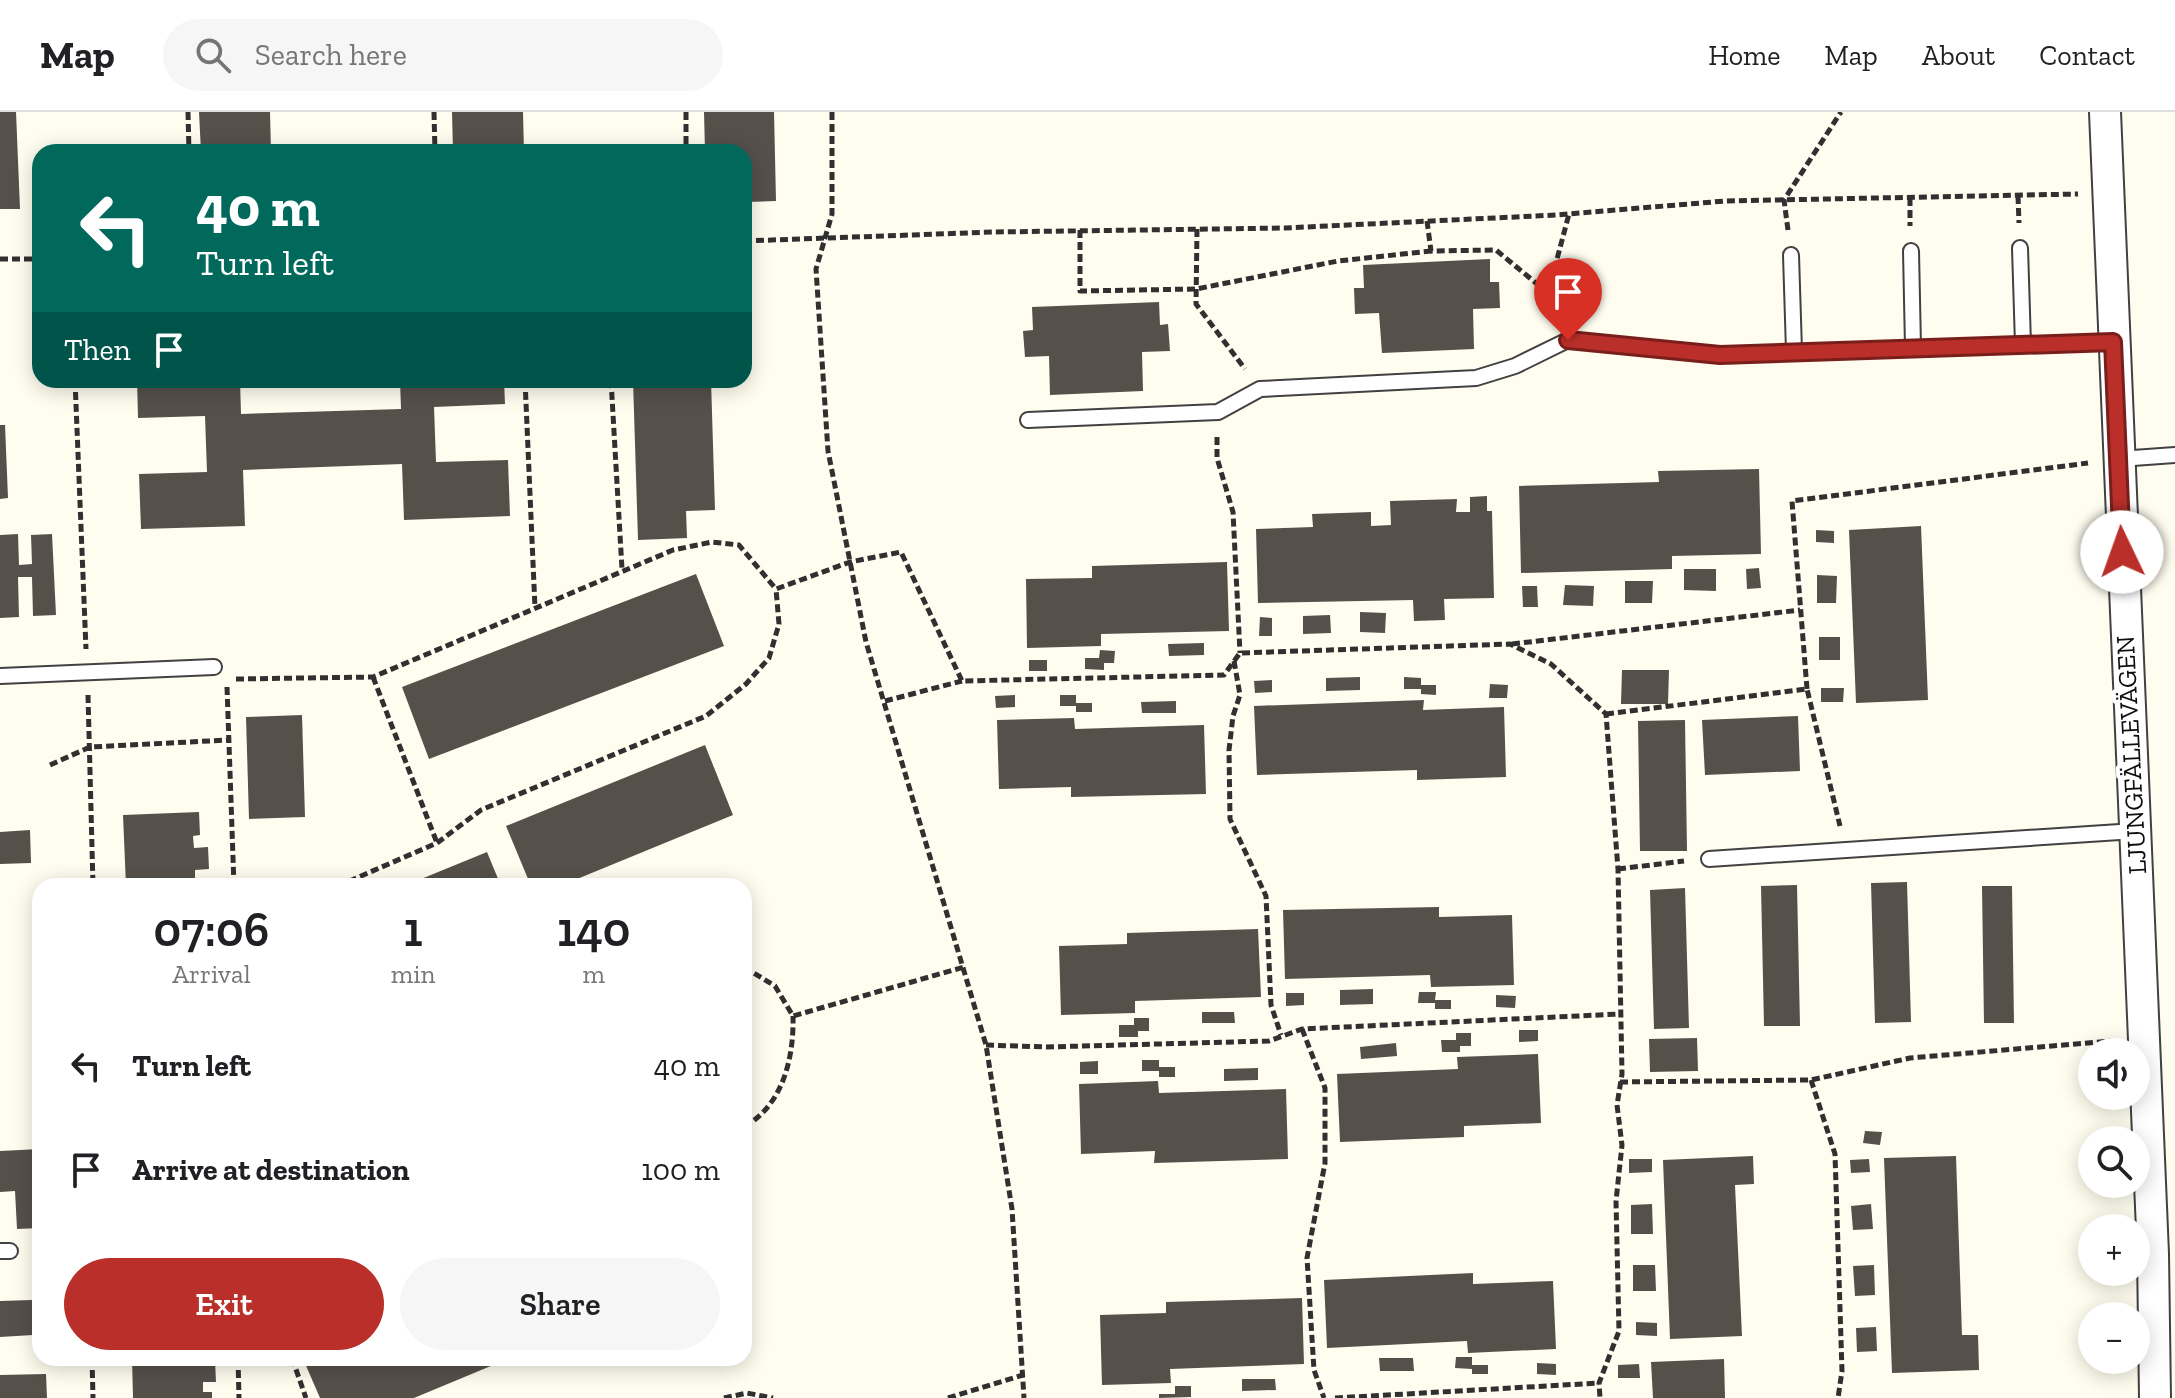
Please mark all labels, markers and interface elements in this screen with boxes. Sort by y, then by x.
search box [163,19,723,91]
text: Map [40,32,115,78]
icon: search [191,33,235,77]
text: Search here [255,37,407,73]
text: Home [1708,39,1780,72]
text: Map [1824,39,1878,72]
text: About [1922,39,1995,72]
text: Contact [2039,39,2135,72]
text: 40 m [196,173,320,240]
icon: left [64,176,168,280]
text: Turn left [196,241,334,284]
pin [1534,258,1602,340]
icon: arrive [1546,270,1590,314]
icon: arrive [147,328,191,372]
text: Then [64,332,131,368]
position arrow [2080,510,2164,594]
street label: LJUNGFÄLLEVÄGEN [2109,635,2153,875]
text: 07:06 [154,901,269,958]
text: 1 [404,901,423,958]
text: 140 [557,901,630,958]
text: Arrival [172,958,251,990]
text: min [391,958,435,990]
text: m [582,958,605,990]
map controls [2078,1038,2150,1374]
button: sound [2078,1038,2150,1110]
icon: left [64,1044,108,1088]
text: Turn left [132,1048,251,1084]
text: 40 m [654,1048,720,1084]
button: search [2078,1126,2150,1198]
icon: arrive [64,1148,108,1192]
text: Arrive at destination [132,1152,409,1188]
text: 100 m [641,1152,720,1188]
button: + [2078,1214,2150,1286]
button: Exit [64,1258,384,1350]
button: Share [400,1258,720,1350]
button: − [2078,1302,2150,1374]

